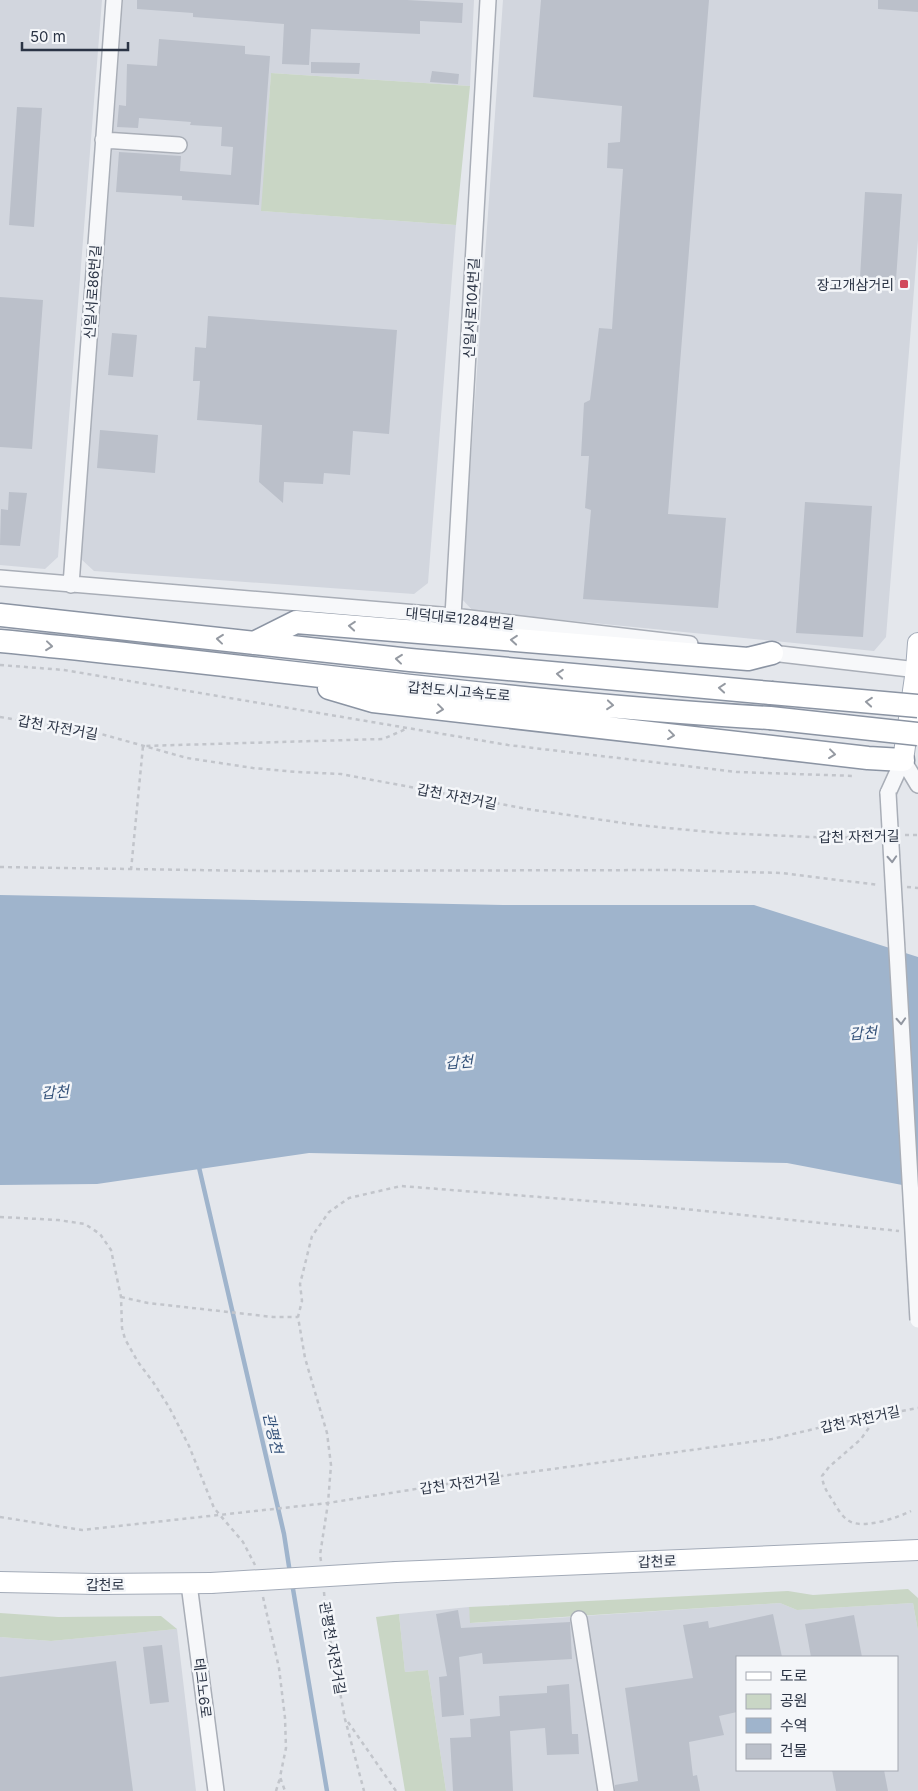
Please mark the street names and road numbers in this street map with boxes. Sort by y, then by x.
street label: 신일서로86번길 [80,244,104,340]
street label: 신일서로104번길 [460,257,482,359]
street label: 대덕대로1284번길 [405,604,515,632]
street label: 갑천도시고속도로 [407,678,511,704]
street label: 갑천 자전거길 [17,712,99,742]
street label: 갑천 자전거길 [416,780,498,812]
street label: 갑천 자전거길 [818,827,900,845]
street label: 갑천 자전거길 [819,1402,901,1436]
street label: 갑천 자전거길 [419,1469,501,1497]
street label: 갑천로 [637,1552,677,1570]
street label: 갑천로 [86,1576,124,1593]
street label: 관평천 자전거길 [316,1600,350,1696]
street label: 테크노6로 [191,1657,215,1719]

